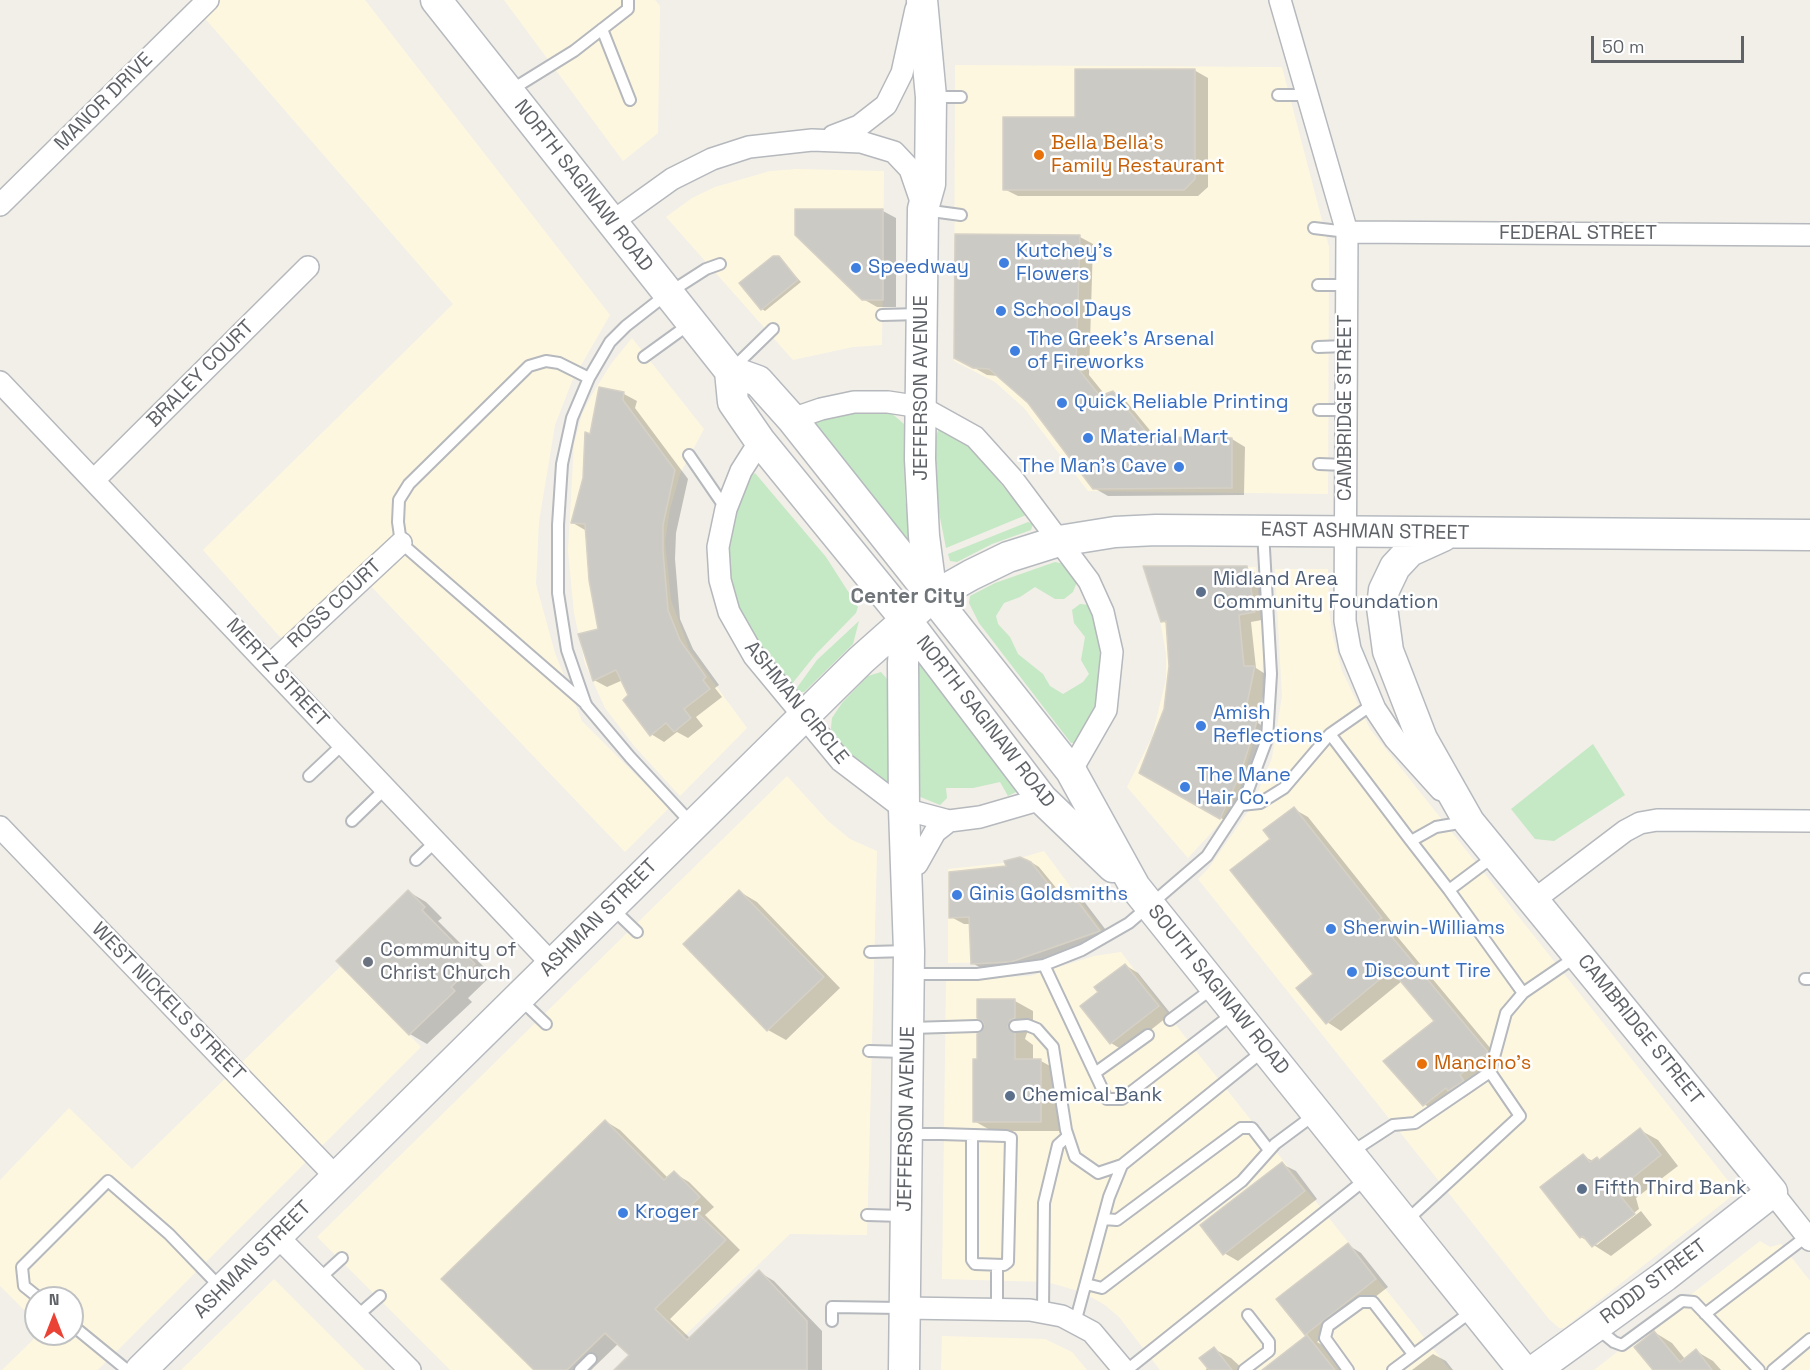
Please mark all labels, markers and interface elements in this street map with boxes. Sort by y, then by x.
scale bar [1594,24,1747,62]
text: 50 m [1602,35,1644,58]
street label: MANOR DRIVE [50,48,158,156]
street label: NORTH SAGINAW ROAD [508,95,658,277]
place label: Bella Bella's Family Restaurant [1051,132,1225,179]
marker: Bella Bella's Family Restaurant [1032,148,1046,162]
street label: FEDERAL STREET [1499,222,1657,246]
place label: Kutchey's Flowers [1016,240,1113,287]
place label: Speedway [868,256,969,280]
marker: Kutchey's Flowers [997,256,1011,270]
marker: Speedway [849,261,863,275]
street label: JEFFERSON AVENUE [910,295,934,481]
place label: School Days [1013,299,1132,323]
marker: School Days [994,304,1008,318]
street label: BRALEY COURT [142,315,260,433]
street label: CAMBRIDGE STREET [1334,315,1358,501]
place label: The Greek's Arsenal of Fireworks [1027,328,1214,375]
marker: The Greek's Arsenal of Fireworks [1008,344,1022,358]
place label: Quick Reliable Printing [1074,391,1289,415]
marker: Quick Reliable Printing [1055,396,1069,410]
place label: Material Mart [1100,426,1228,450]
marker: Material Mart [1081,431,1095,445]
place label: The Man's Cave [1019,455,1167,479]
marker: The Man's Cave [1172,460,1186,474]
street label: EAST ASHMAN STREET [1260,518,1470,546]
street label: ROSS COURT [283,555,387,653]
place label: Midland Area Community Foundation [1213,568,1438,615]
district label: Center City [851,584,965,610]
marker: Midland Area Community Foundation [1194,585,1208,599]
street label: MERTZ STREET [221,614,333,732]
street label: NORTH SAGINAW ROAD [910,631,1060,813]
street label: ASHMAN CIRCLE [739,637,853,769]
place label: Amish Reflections [1213,702,1323,749]
marker: Amish Reflections [1194,719,1208,733]
place label: The Mane Hair Co. [1197,764,1291,811]
marker: The Mane Hair Co. [1178,780,1192,794]
street label: ASHMAN STREET [535,854,663,982]
place label: Ginis Goldsmiths [969,883,1128,907]
marker: Ginis Goldsmiths [950,888,964,902]
street label: SOUTH SAGINAW ROAD [1142,900,1294,1080]
place label: Sherwin-Williams [1343,917,1505,941]
street label: WEST NICKELS STREET [86,918,250,1086]
marker: Sherwin-Williams [1324,922,1338,936]
place label: Community of Christ Church [380,939,516,986]
street label: CAMBRIDGE STREET [1572,950,1708,1110]
marker: Community of Christ Church [361,955,375,969]
place label: Discount Tire [1364,960,1491,984]
marker: Discount Tire [1345,965,1359,979]
street label: JEFFERSON AVENUE [893,1026,921,1212]
place label: Mancino's [1434,1052,1531,1076]
marker: Mancino's [1415,1057,1429,1071]
place label: Chemical Bank [1022,1084,1162,1108]
marker: Chemical Bank [1003,1089,1017,1103]
place label: Fifth Third Bank [1594,1177,1747,1201]
marker: Fifth Third Bank [1575,1182,1589,1196]
street label: ASHMAN STREET [189,1196,317,1324]
place label: Kroger [635,1201,699,1225]
marker: Kroger [616,1206,630,1220]
street label: RODD STREET [1596,1234,1712,1330]
north arrow [24,1286,84,1346]
text: N [49,1289,59,1310]

